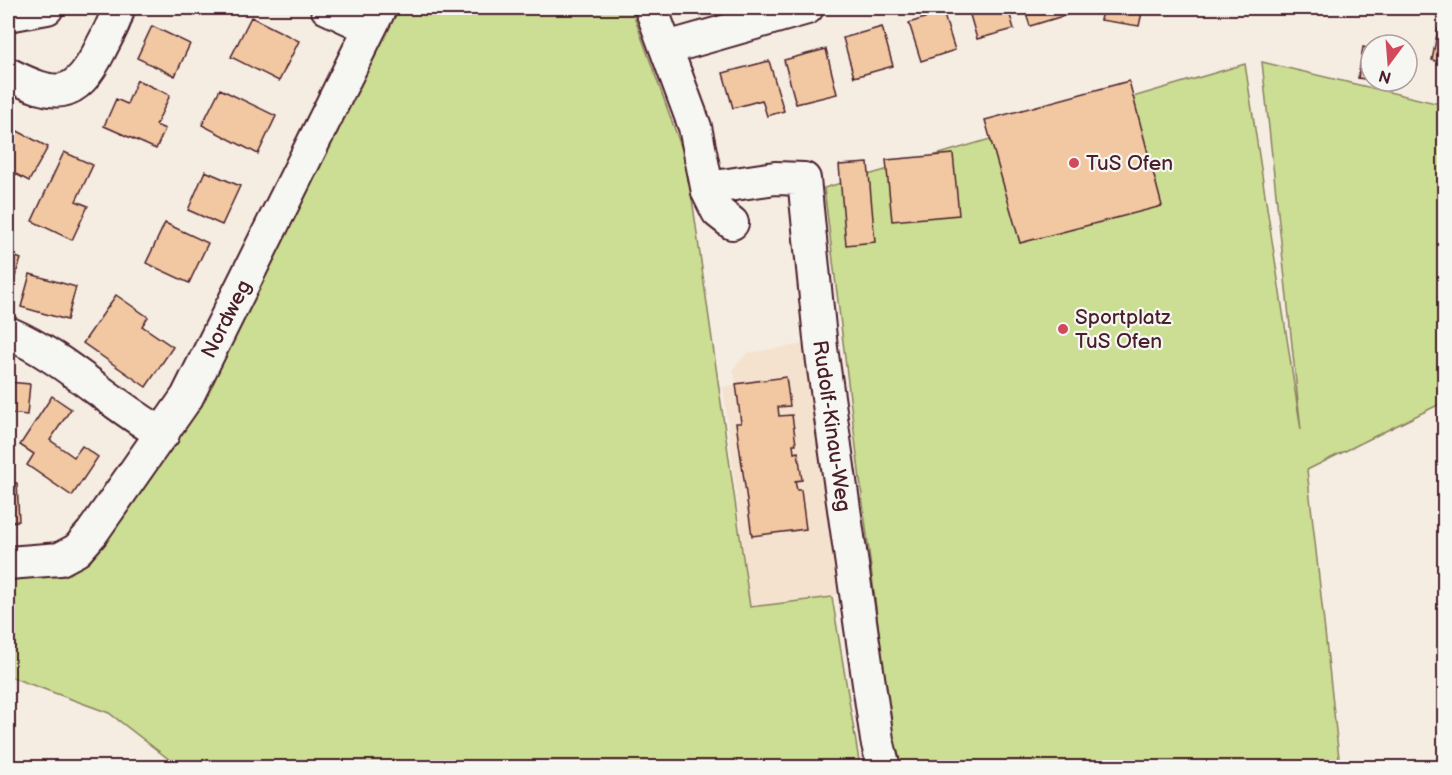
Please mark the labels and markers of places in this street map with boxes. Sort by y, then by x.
place label: TuS Ofen [1086,151,1173,176]
marker: TuS Ofen [1067,156,1081,170]
place label: Sportplatz TuS Ofen [1075,305,1172,354]
marker: Sportplatz TuS Ofen [1056,322,1070,336]

